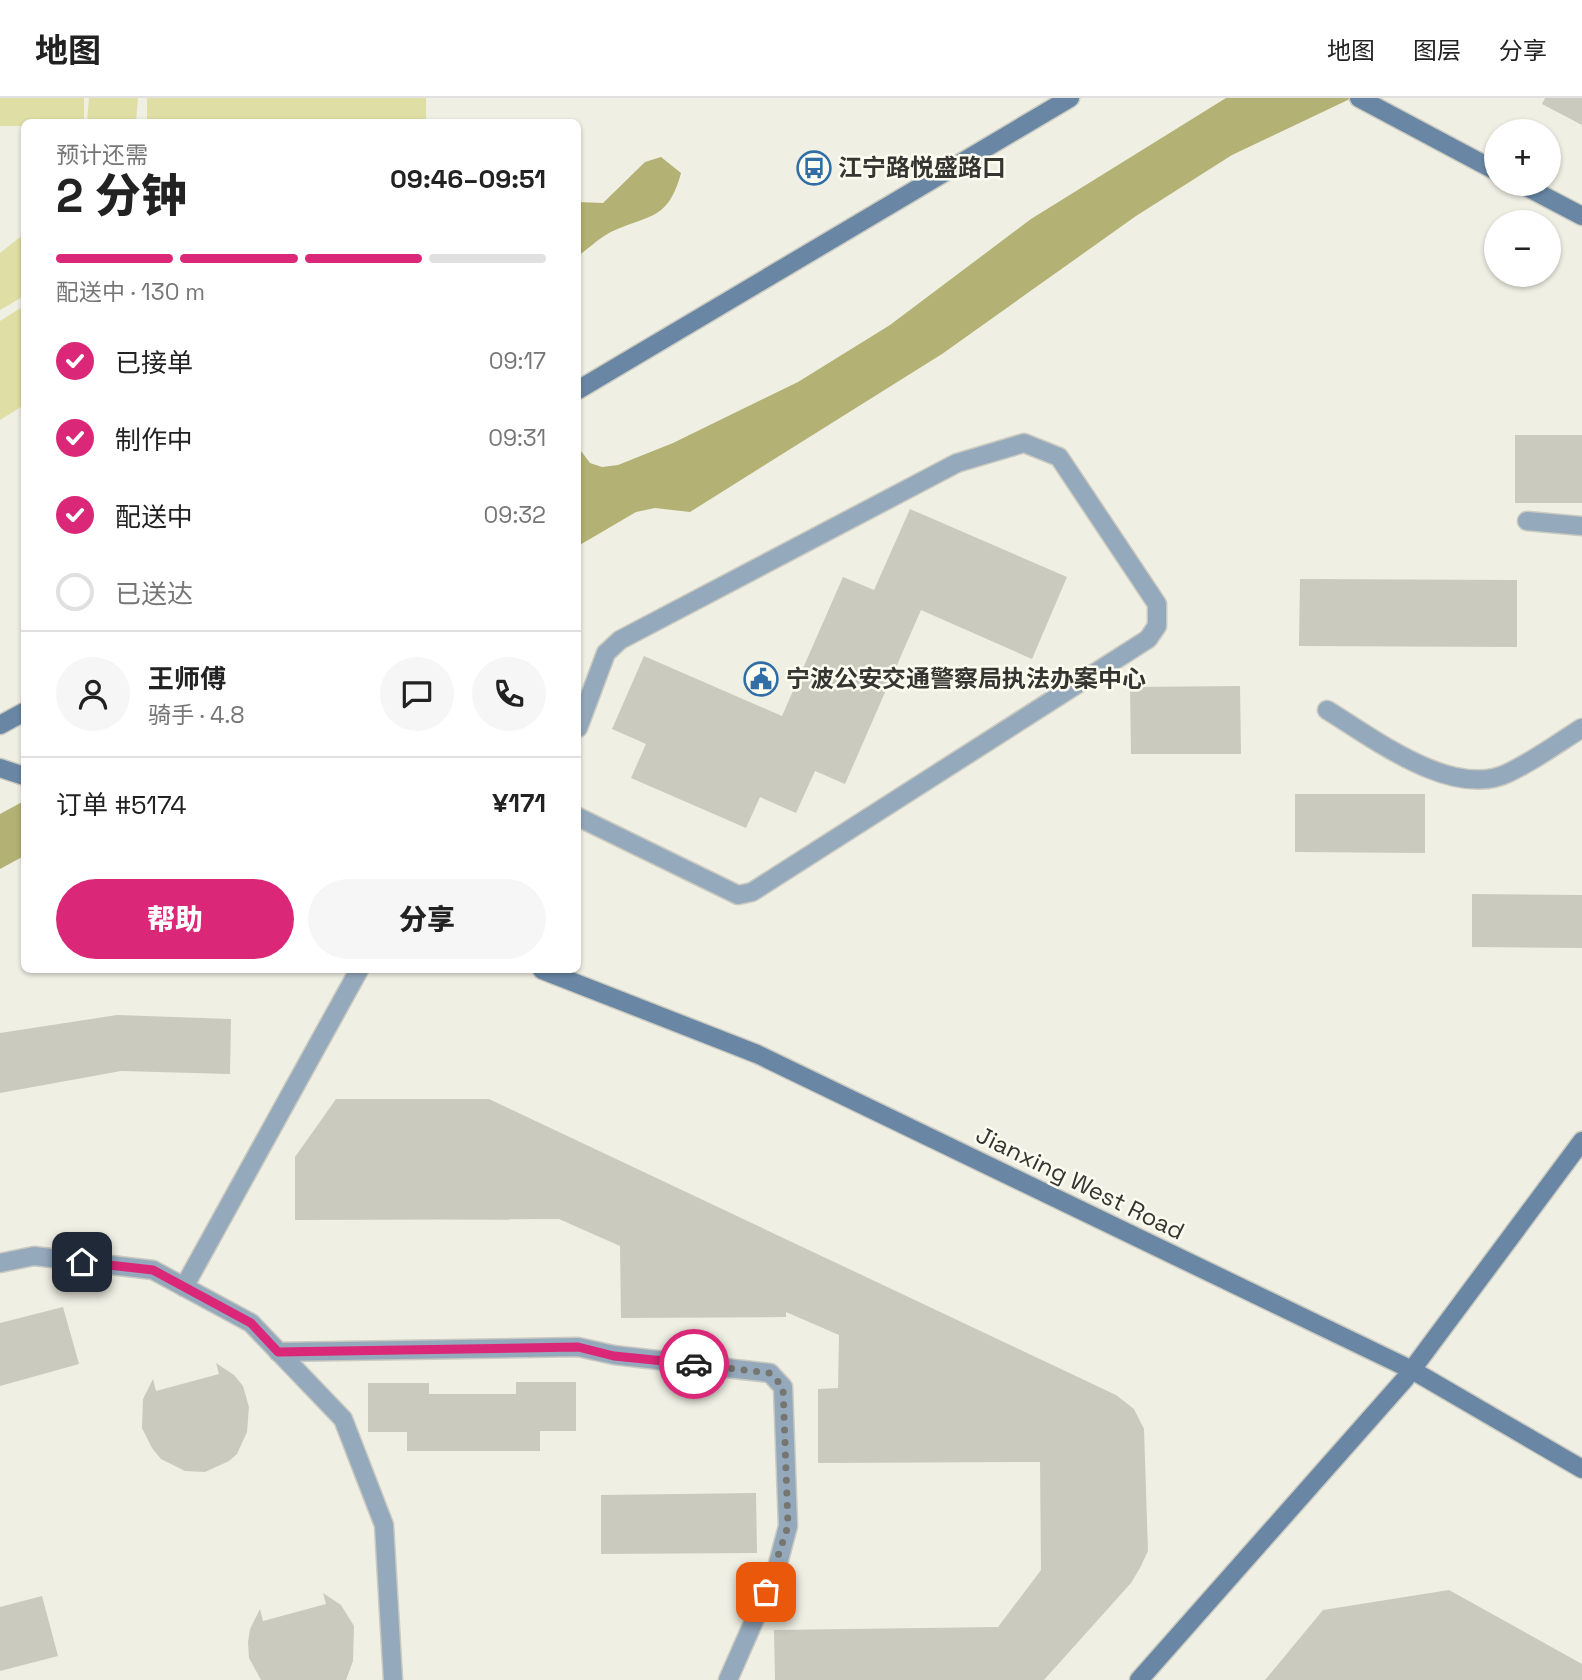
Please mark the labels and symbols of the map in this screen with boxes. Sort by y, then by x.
bus stop icon: 江宁路悦盛路口 [795,149,833,187]
place label: 江宁路悦盛路口 [838,152,1006,183]
public building icon: 宁波公安交通警察局执法办案中心 [742,660,780,698]
place label: 宁波公安交通警察局执法办案中心 [786,663,1146,694]
street label: Jianxing West Road [971,1119,1190,1247]
pin [52,1232,112,1292]
courier [659,1329,729,1399]
pin [736,1562,796,1622]

